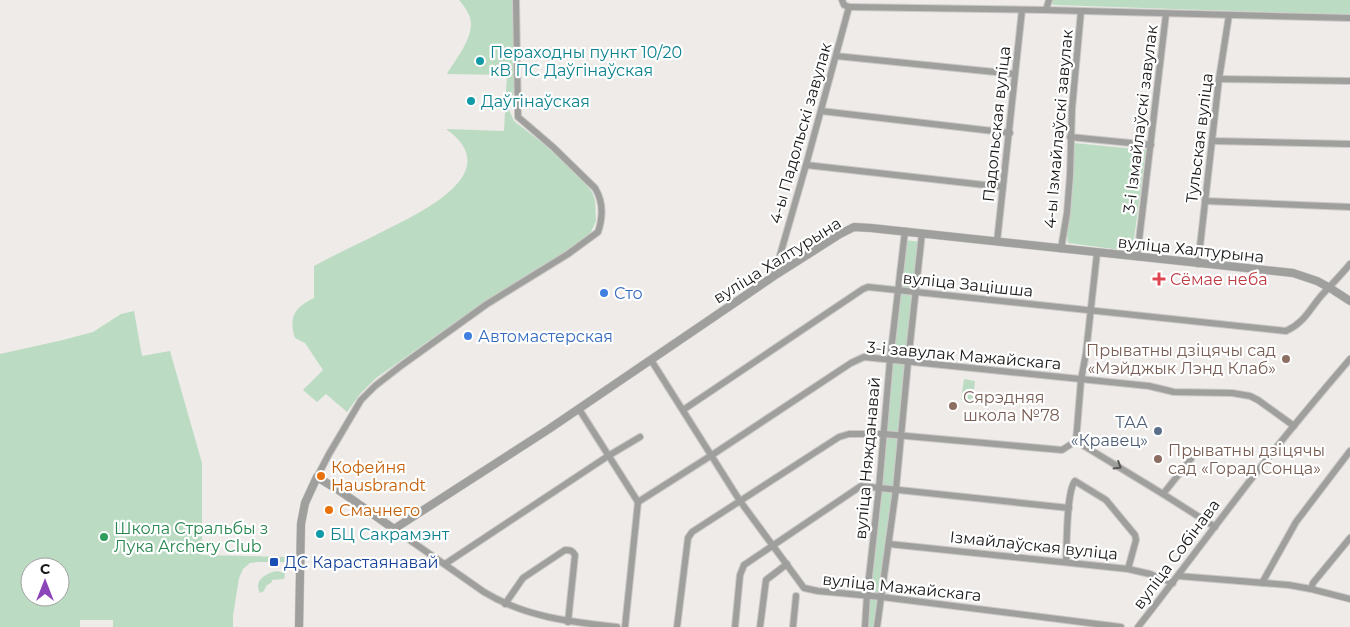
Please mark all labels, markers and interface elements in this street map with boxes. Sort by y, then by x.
street label: 3-і Ізмайлаўскі завулак [1119,23,1162,215]
street label: 4-ы Ізмайлаўскі завулак [1040,28,1077,229]
street label: 4-ы Падольскі завулак [765,40,836,226]
place label: Пераходны пункт 10/20 кВ ПС Даўгінаўская [490,43,682,80]
street label: Падольская вуліца [979,45,1014,203]
marker: Пераходны пункт 10/20 кВ ПС Даўгінаўская [474,55,486,67]
street label: Тульская вуліца [1182,72,1217,204]
place label: Даўгінаўская [481,92,590,111]
marker: Даўгінаўская [465,95,477,107]
street label: вуліца Халтурына [710,213,845,307]
street label: вуліца Халтурына [1117,232,1265,267]
street label: вуліца Зацішша [902,268,1034,301]
place label: Сёмае неба [1170,270,1268,289]
marker: Сёмае неба [1152,272,1166,286]
place label: Сто [614,284,643,303]
marker: Сто [598,287,610,299]
place label: Автомастерская [478,327,613,346]
marker: Автомастерская [462,330,474,342]
street label: 3-і завулак Мажайскага [866,338,1062,373]
place label: Прыватны дзіцячы сад «Мэйджык Лэнд Клаб» [1086,341,1276,378]
marker: Прыватны дзіцячы сад «Мэйджык Лэнд Клаб» [1280,353,1292,365]
street label: вуліца Няжданавай [851,376,884,540]
place label: Сярэдняя школа №78 [963,388,1060,425]
marker: Сярэдняя школа №78 [947,400,959,412]
place label: ТАА «Кравец» [1071,413,1148,450]
marker: ТАА «Кравец» [1152,425,1164,437]
place label: Прыватны дзіцячы сад «Горад Сонца» [1168,441,1325,478]
marker: Прыватны дзіцячы сад «Горад Сонца» [1152,453,1164,465]
place label: Кофейня Hausbrandt [331,458,427,495]
one-way arrow [1113,460,1122,470]
marker: Кофейня Hausbrandt [315,470,327,482]
street label: вуліца Собінава [1129,496,1224,613]
place label: Смачнего [339,501,420,520]
marker: Смачнего [323,504,335,516]
place label: Школа Стральбы з Лука Archery Club [114,519,268,556]
place label: БЦ Сакрамэнт [330,525,450,544]
street label: Ізмайлаўская вуліца [949,527,1119,564]
marker: БЦ Сакрамэнт [314,528,326,540]
marker: Школа Стральбы з Лука Archery Club [98,531,110,543]
place label: ДС Карастаянавай [284,553,439,572]
marker: ДС Карастаянавай [268,556,280,568]
north arrow [20,557,70,607]
text: С [40,560,50,578]
street label: вуліца Мажайскага [822,570,982,605]

